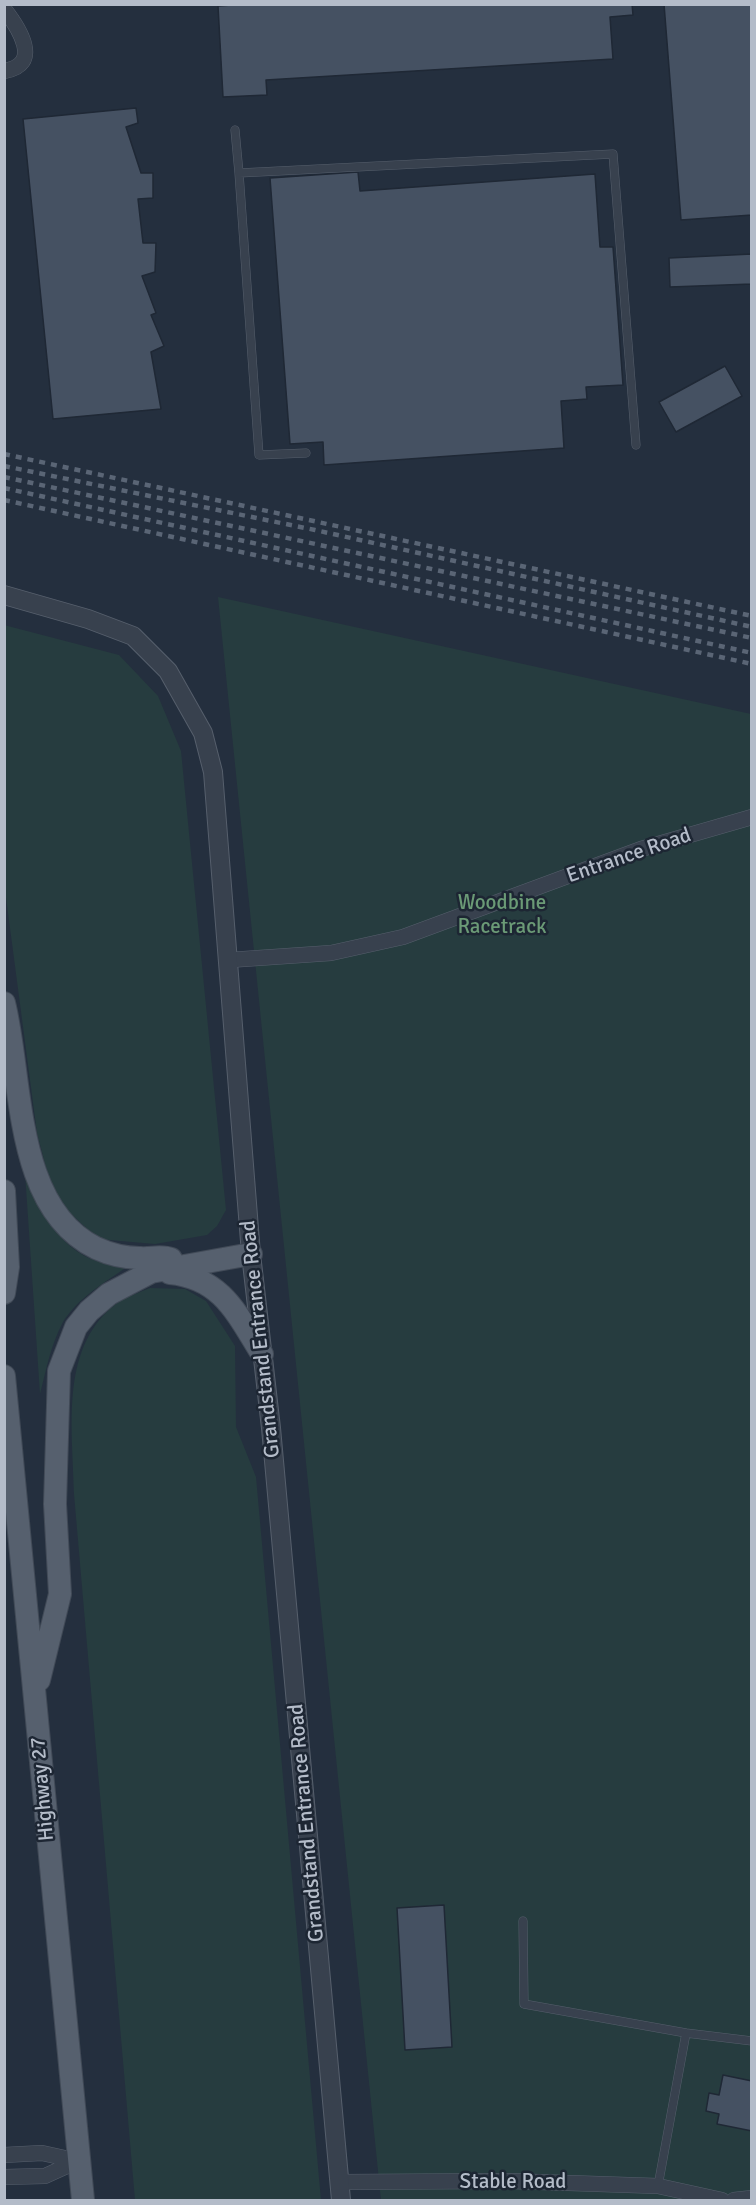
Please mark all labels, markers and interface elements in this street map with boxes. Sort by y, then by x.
street label: Entrance Road [563,823,695,889]
park label: Woodbine Racetrack [457,890,547,940]
street label: Grandstand Entrance Road [236,1219,286,1459]
street label: Grandstand Entrance Road [284,1703,330,1943]
street label: Highway 27 [26,1736,60,1842]
street label: Stable Road [460,2169,566,2195]

